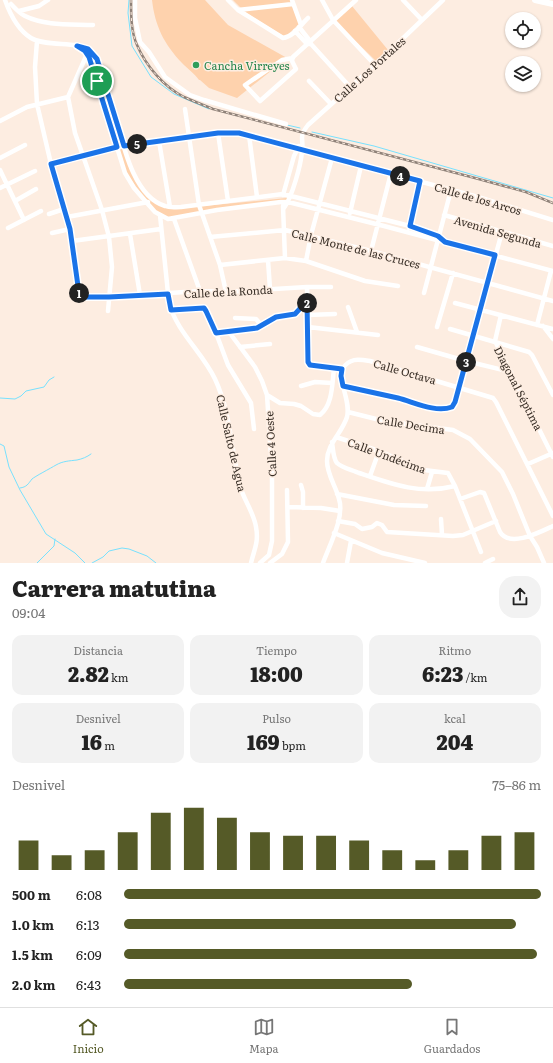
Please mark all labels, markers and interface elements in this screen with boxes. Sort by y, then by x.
map controls [505,12,541,92]
button: locate [505,12,541,48]
street label: Calle Los Portales [330,32,408,106]
button: layers [505,56,541,92]
place label: Cancha Virreyes [204,57,290,73]
marker: Cancha Virreyes [191,60,201,70]
pin [80,64,114,98]
icon: arrive [86,70,108,92]
pin: 5 [127,134,147,154]
text: 5 [134,136,140,152]
pin: 4 [390,166,410,186]
text: 4 [397,168,403,184]
street label: Calle de los Arcos [433,178,523,218]
street label: Avenida Segunda [453,211,544,251]
street label: Calle Monte de las Cruces [290,224,422,272]
street label: Calle de la Ronda [183,281,273,301]
pin: 1 [69,283,89,303]
text: 1 [77,285,81,301]
pin: 2 [297,293,317,313]
text: 2 [304,295,310,311]
street label: Diagonal Séptima [491,343,547,433]
pin: 3 [456,352,476,372]
street label: Calle Octava [372,354,438,388]
text: 3 [463,354,469,370]
street label: Calle Salto de Agua [213,393,251,493]
street label: Calle 4 Oeste [260,410,280,477]
street label: Calle Decima [376,411,446,437]
street label: Calle Undécima [345,433,429,477]
text: Carrera matutina [12,571,216,604]
button: share [499,576,541,618]
text: 09:04 [12,603,45,622]
text: Distancia [73,642,123,658]
text: Tiempo [256,642,297,658]
text: Ritmo [439,642,471,658]
text: 2.82 [68,658,109,688]
text: 18:00 [250,658,303,688]
text: 6:23 [422,658,463,688]
text: km [109,669,128,685]
text: /km [463,669,488,685]
text: Desnivel [76,710,121,726]
text: Pulso [262,710,291,726]
text: kcal [444,710,466,726]
text: 16 [81,726,102,756]
text: 169 [247,726,280,756]
text: 204 [437,726,473,756]
text: m [102,737,115,753]
text: bpm [280,737,306,753]
text: Desnivel [12,775,65,794]
text: 75–86 m [492,775,541,794]
text: 500 m [12,885,51,904]
text: 6:08 [76,885,102,904]
text: 1.0 km [12,915,54,934]
text: 6:13 [76,915,100,934]
text: 1.5 km [12,945,53,964]
text: 6:09 [76,945,102,964]
text: 2.0 km [12,975,56,994]
text: 6:43 [76,975,101,994]
tab: Inicio [73,1016,104,1056]
tab: Mapa [249,1016,278,1056]
tab: Guardados [424,1016,480,1056]

